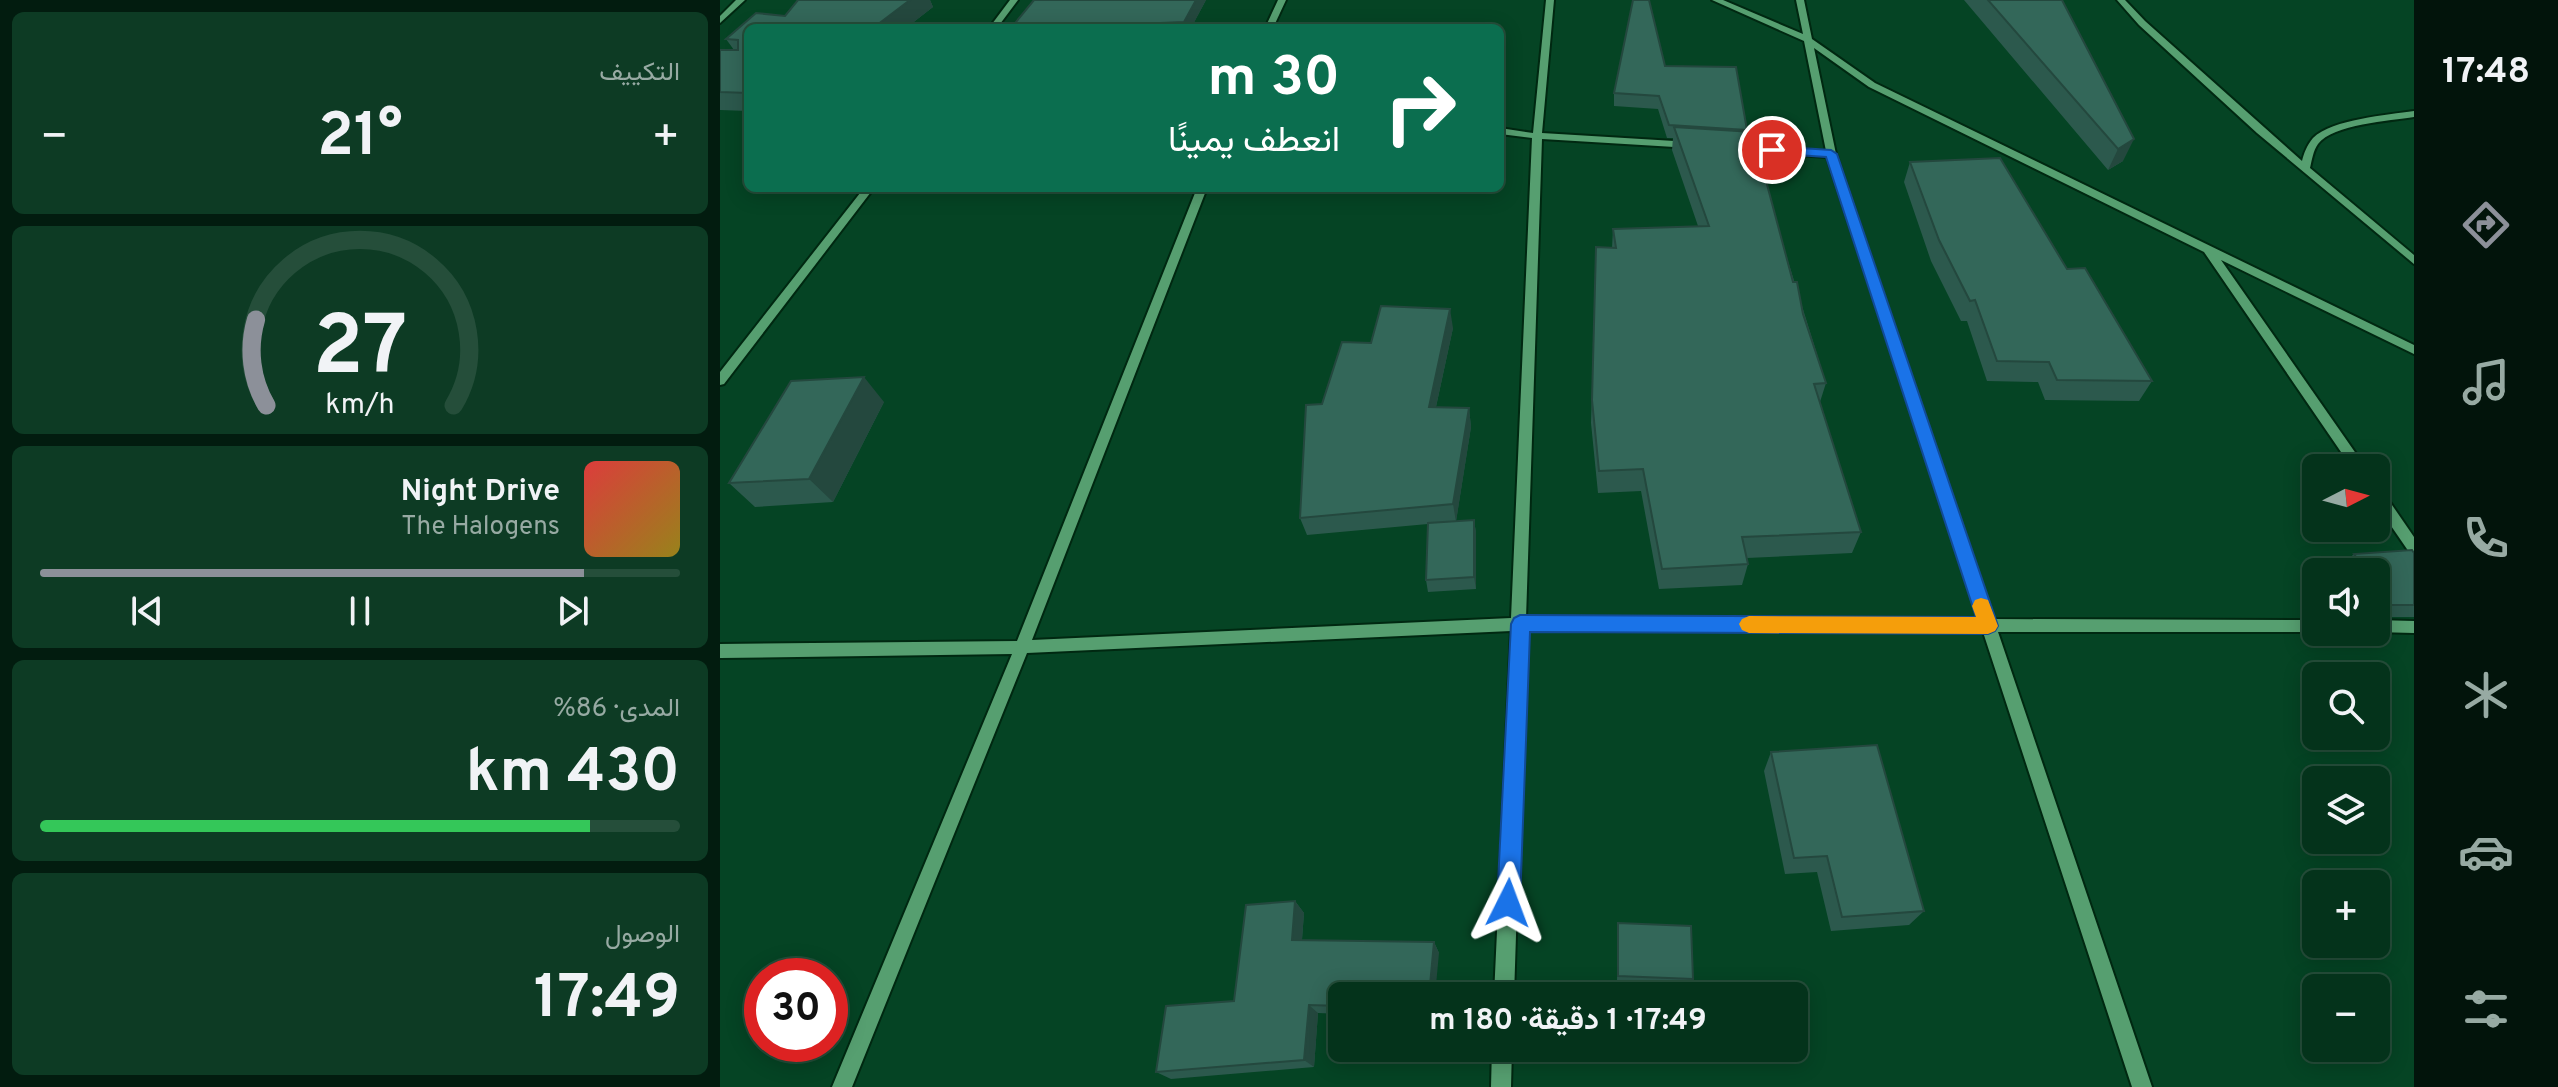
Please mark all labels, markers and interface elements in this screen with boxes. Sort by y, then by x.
text: 30 m [1207,45,1340,115]
text: 17:48 [2442,50,2530,96]
icon: right [1368,56,1472,160]
text: التكييف [599,57,680,90]
text: 21° [317,101,403,177]
text: − [40,111,68,167]
text: + [652,111,680,167]
pin [1738,116,1806,184]
text: انعطف يمينًا [1168,119,1340,165]
icon: arrive [1750,128,1794,172]
icon: directions [2458,197,2514,253]
text: 27 [313,298,407,403]
icon: music [2458,354,2514,410]
text: km/h [325,388,395,424]
north arrow [2302,454,2390,542]
map controls [2302,454,2390,1062]
text: Night Drive [401,474,560,511]
icon: phone [2458,510,2514,566]
text: The Halogens [401,511,560,544]
button: sound [2302,558,2390,646]
icon: previous [125,589,169,633]
icon: pause [338,589,382,633]
icon: next [551,589,595,633]
button: search [2302,662,2390,750]
icon: climate [2458,667,2514,723]
text: المدى · 86% [553,693,680,726]
text: 430 km [466,737,680,813]
button: layers [2302,766,2390,854]
icon: car [2458,824,2514,880]
position arrow [1466,861,1550,945]
button: + [2302,870,2390,958]
text: الوصول [605,919,680,952]
speed limit sign: 30 [744,958,848,1062]
text: 17:49 [534,963,680,1039]
button: − [2302,974,2390,1062]
icon: filters [2458,981,2514,1037]
text: 17:49 · 1 دقيقة · 180 m [1429,1003,1707,1040]

